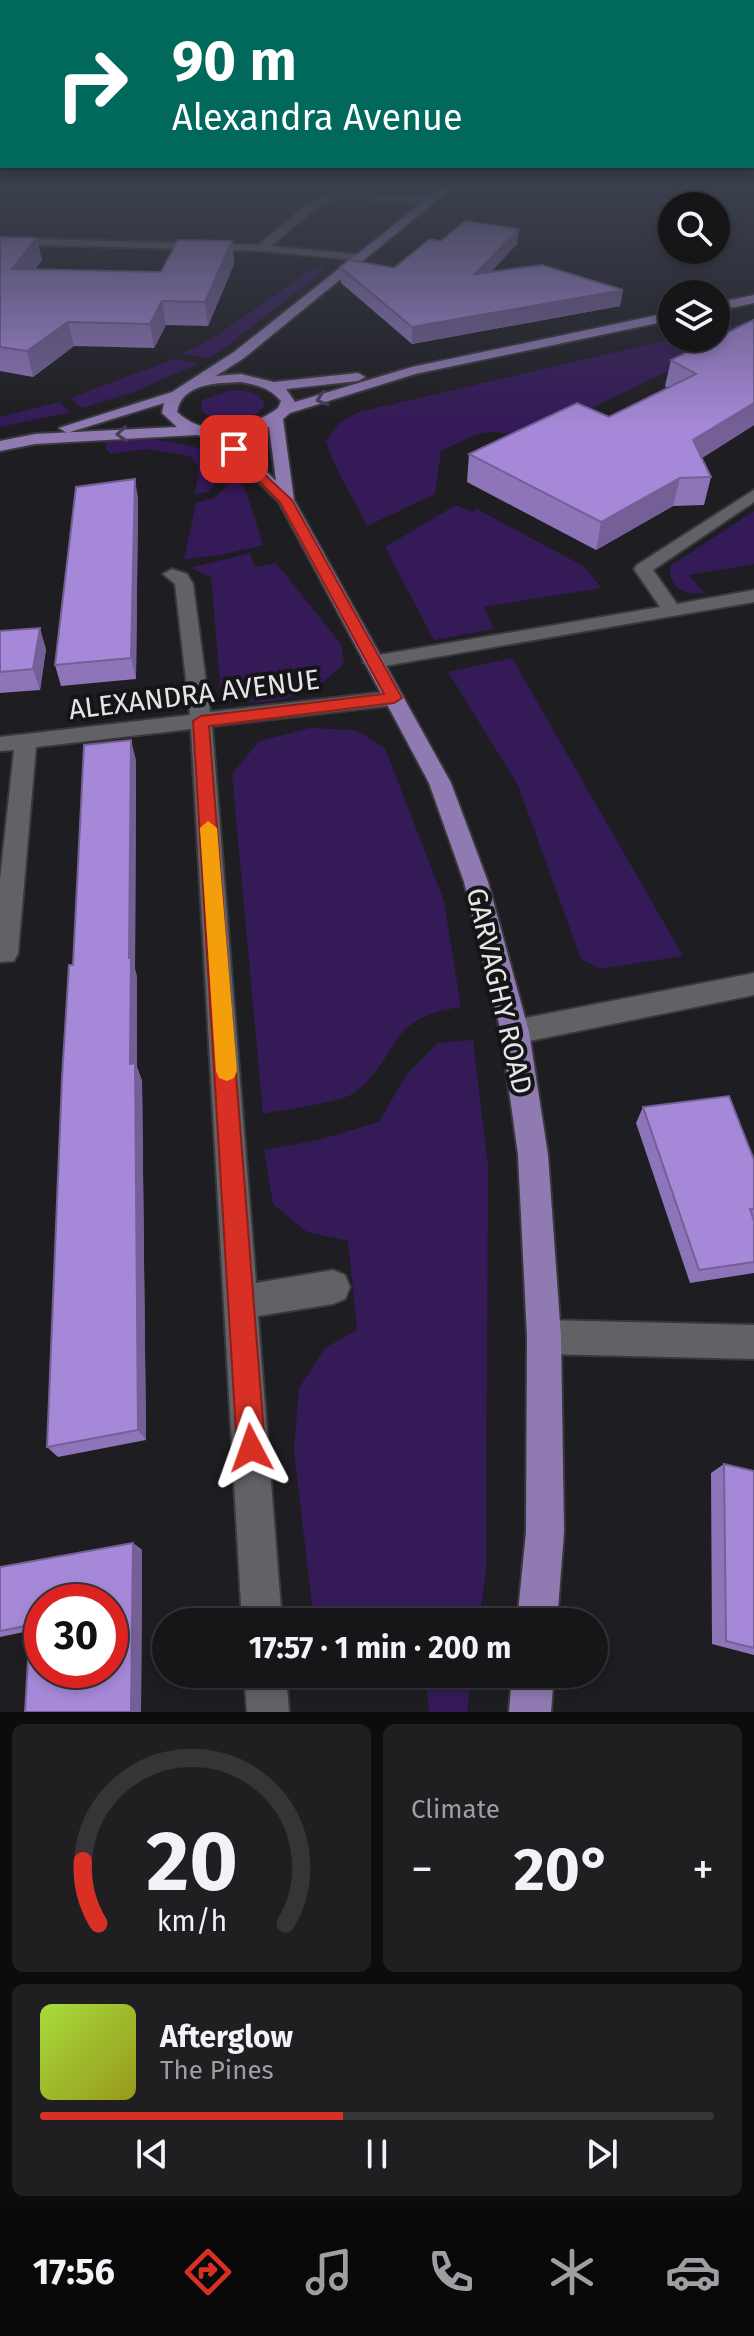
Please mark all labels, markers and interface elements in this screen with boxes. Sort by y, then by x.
text: 90 m [172,28,297,95]
icon: right [40,32,144,136]
text: Alexandra Avenue [172,96,463,140]
map controls [658,192,730,352]
button: search [658,192,730,264]
button: layers [658,280,730,352]
one-way arrow [316,390,329,406]
pin [200,415,268,483]
one-way arrow [115,425,128,442]
icon: arrive [212,427,256,471]
street label: ALEXANDRA AVENUE [67,663,321,726]
street label: GARVAGHY ROAD [460,885,539,1098]
position arrow [209,1406,293,1490]
speed limit sign: 30 [24,1584,128,1688]
text: 17:57 · 1 min · 200 m [249,1630,511,1666]
text: Climate [411,1794,500,1825]
text: 20 [146,1812,237,1912]
text: 20° [514,1834,611,1906]
text: − [411,1843,433,1896]
text: + [692,1843,714,1896]
text: km/h [156,1904,227,1939]
text: Afterglow [160,2019,293,2055]
text: The Pines [160,2055,274,2086]
icon: previous [130,2132,174,2176]
icon: pause [355,2132,399,2176]
icon: next [580,2132,624,2176]
icon: directions [180,2244,236,2300]
icon: music [301,2244,357,2300]
icon: phone [423,2244,479,2300]
icon: climate [544,2244,600,2300]
icon: car [665,2244,721,2300]
text: 17:56 [33,2250,115,2294]

